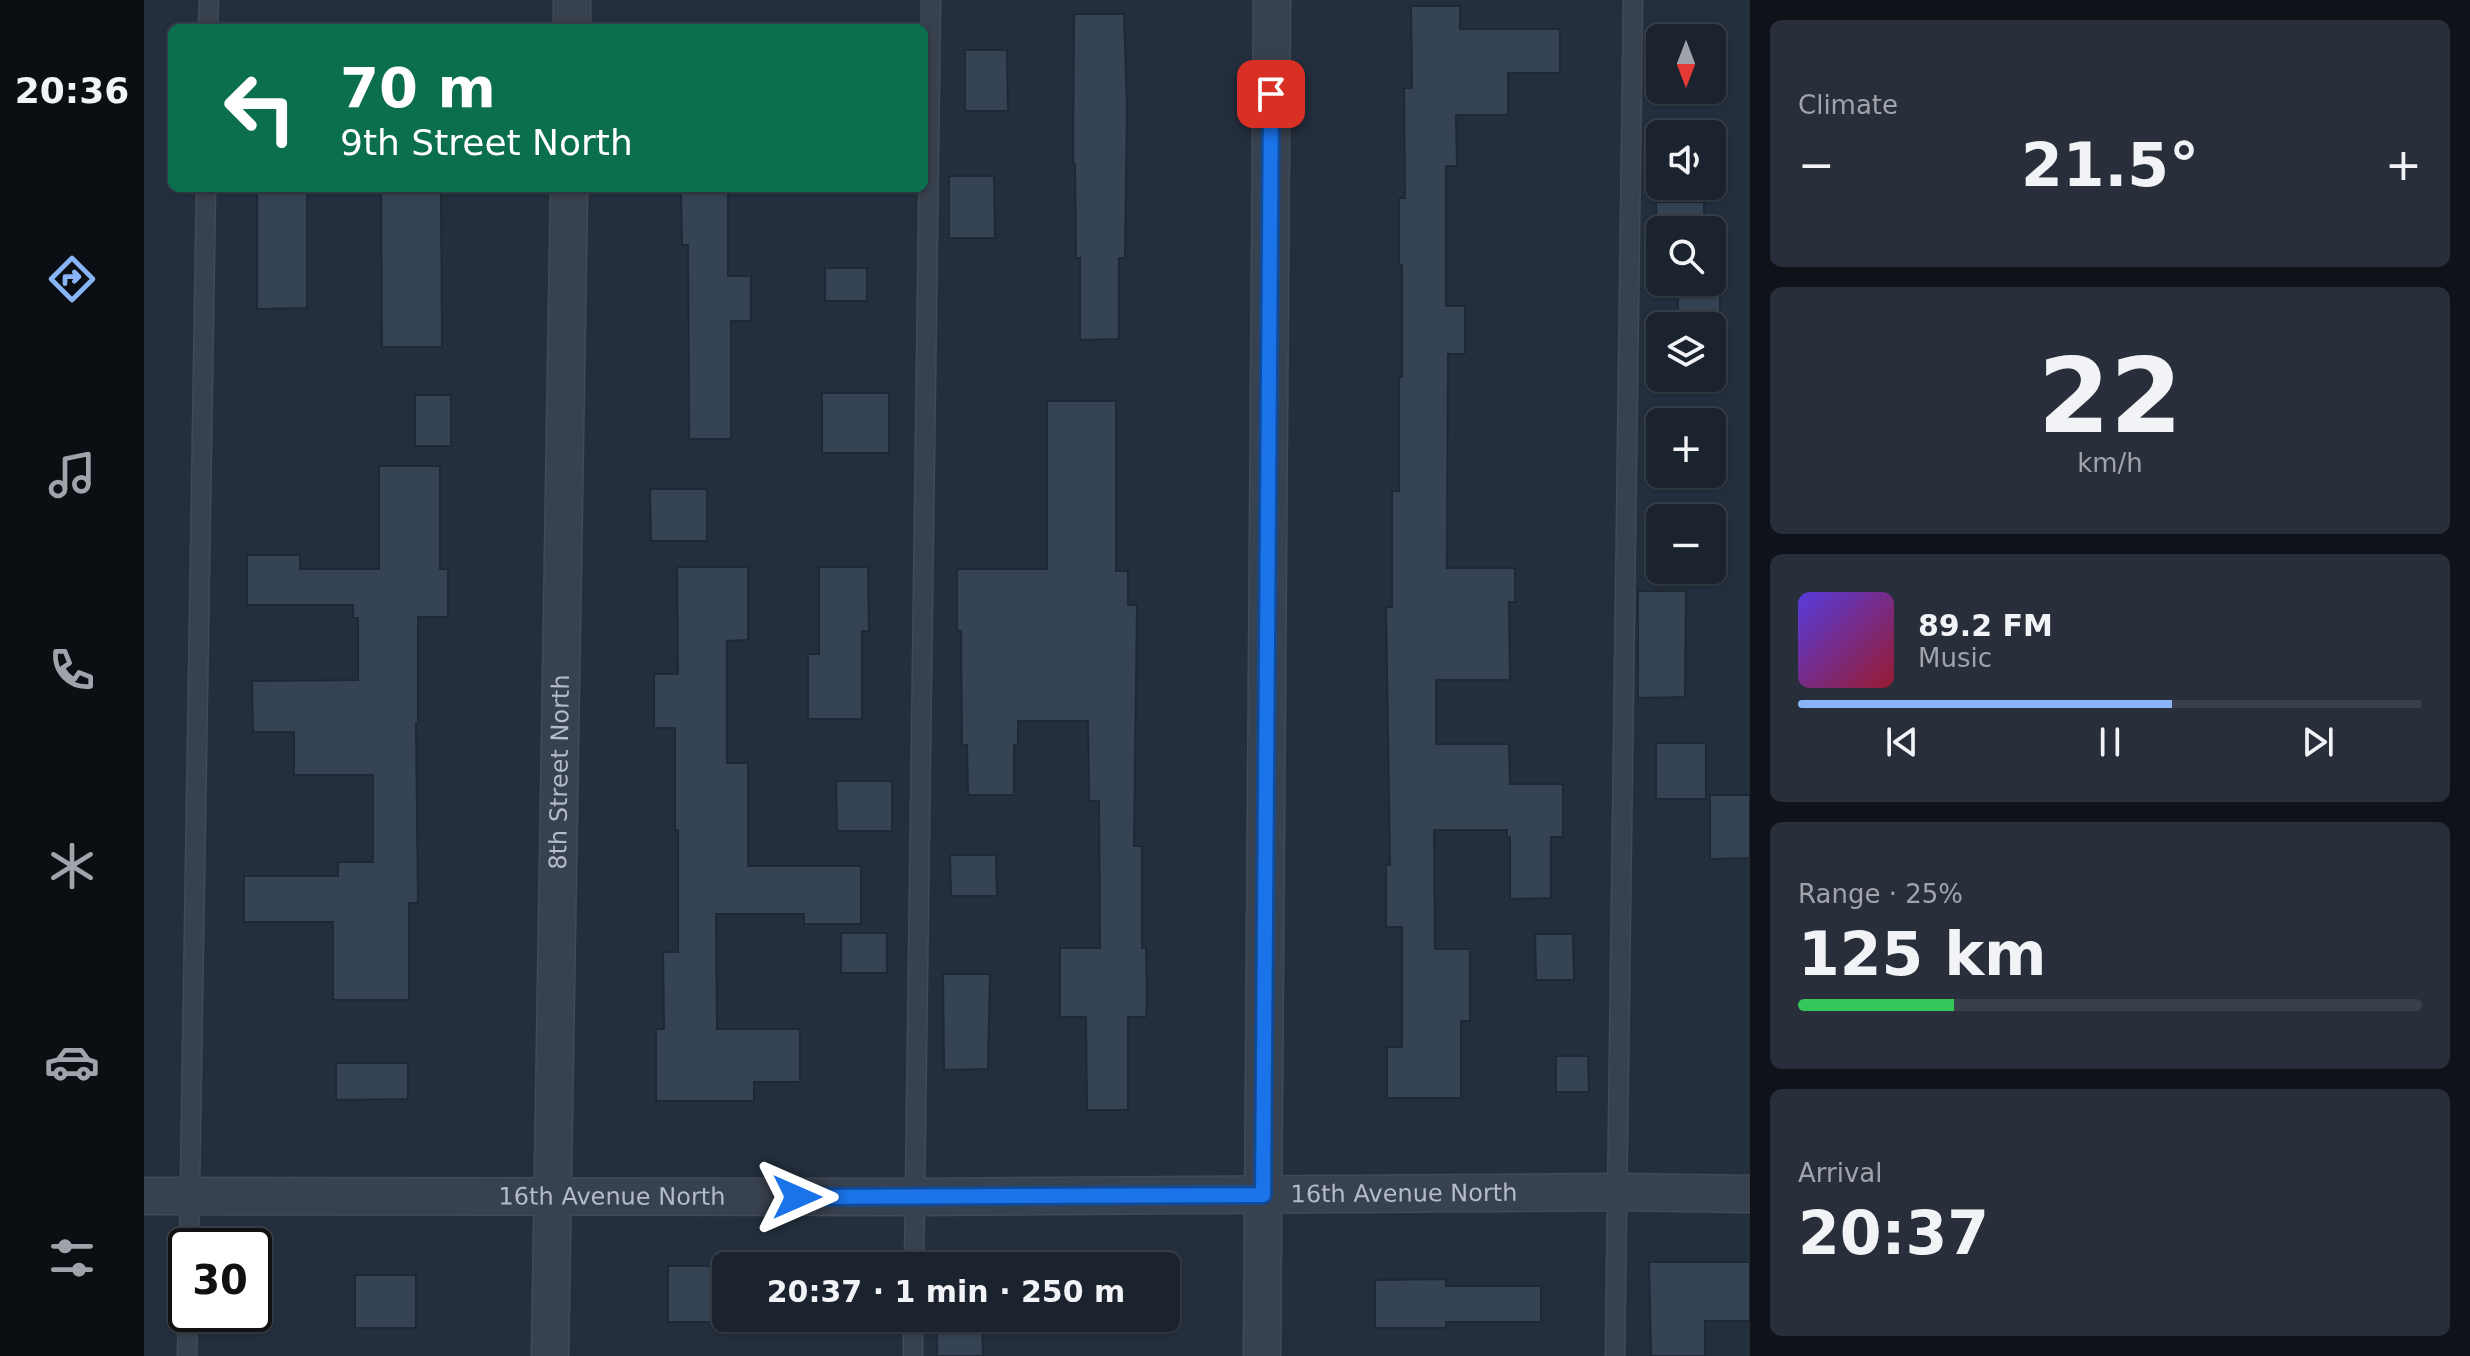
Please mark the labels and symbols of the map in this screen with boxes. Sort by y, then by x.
north arrow [1646,24,1726,104]
pin [1237,60,1305,128]
street label: 8th Street North [544,674,575,870]
position arrow [755,1155,839,1239]
street label: 16th Avenue North [1290,1179,1517,1208]
street label: 16th Avenue North [499,1182,725,1211]
speed limit sign: 30 [168,1228,272,1332]

